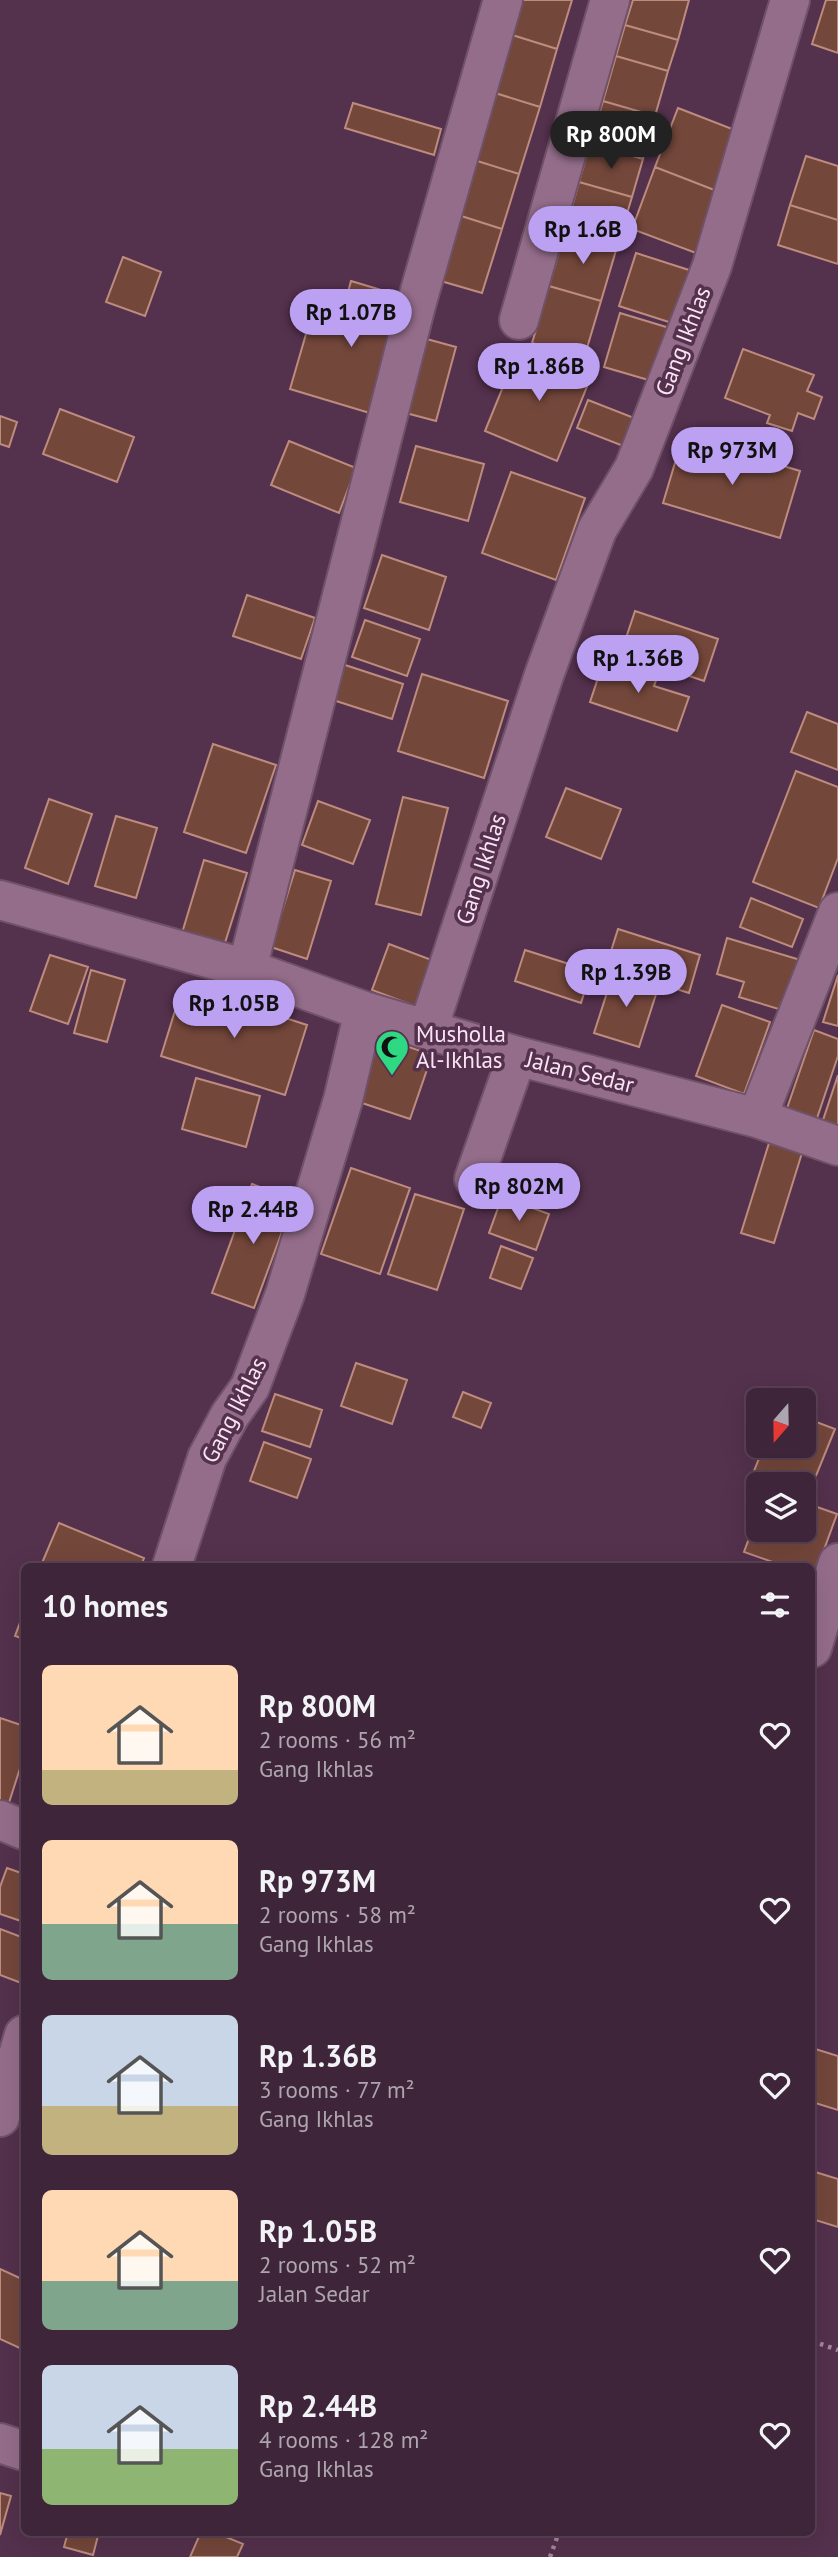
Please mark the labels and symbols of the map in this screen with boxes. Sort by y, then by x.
pin: Rp 800M [546,111,676,171]
pin: Rp 1.6B [518,206,648,266]
street label: Gang Ikhlas [648,282,717,400]
pin: Rp 1.07B [279,290,423,349]
pin: Rp 1.86B [467,344,611,403]
pin: Rp 973M [667,428,797,487]
pin: Rp 1.36B [566,636,710,695]
street label: Gang Ikhlas [449,810,512,928]
pin: Rp 1.39B [554,950,698,1009]
pin: Rp 1.05B [162,981,306,1040]
place label: Musholla Al-Ikhlas [416,1019,506,1074]
mosque icon: Musholla Al-Ikhlas [373,1028,411,1077]
street label: Jalan Sedar [522,1044,637,1099]
pin: Rp 802M [454,1164,584,1223]
pin: Rp 2.44B [181,1186,325,1246]
street label: Gang Ikhlas [195,1352,273,1467]
north arrow [746,1388,816,1458]

